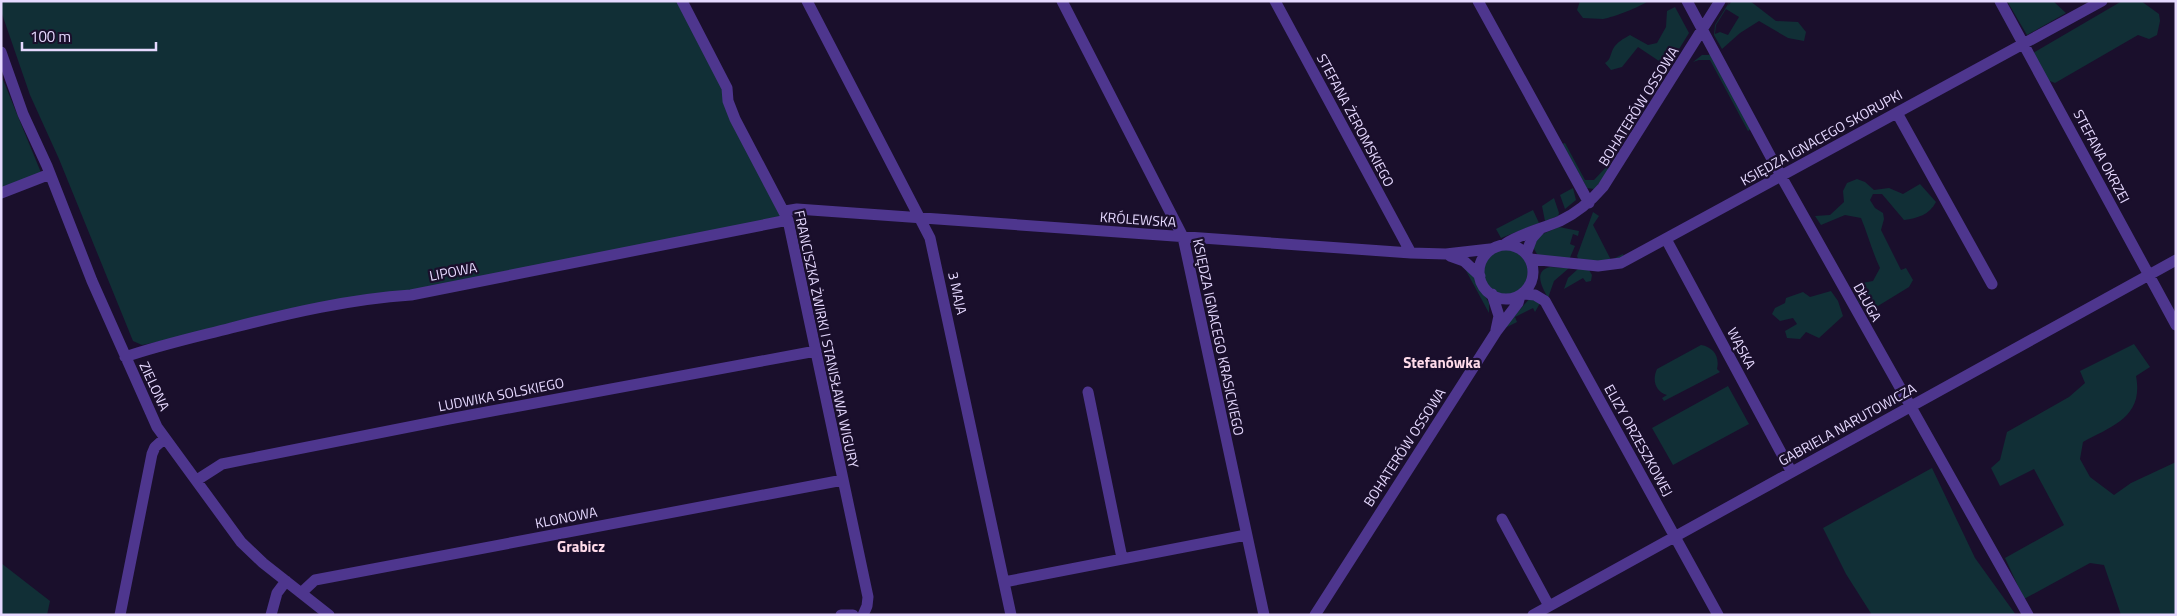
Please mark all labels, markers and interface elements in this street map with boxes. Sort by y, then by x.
scale bar [22,20,156,52]
text: 100 m [30,25,71,48]
street label: BOHATERÓW OSSOWA [1593,42,1684,170]
street label: STEFANA ŻEROMSKIEGO [1312,50,1400,190]
street label: KSIĘDZA IGNACEGO SKORUPKI [1736,84,1906,190]
street label: STEFANA OKRZEI [2068,105,2136,207]
street label: KRÓLEWSKA [1099,206,1178,232]
street label: FRANCISZKA ŻWIRKI I STANISŁAWA WIGURY [789,208,865,470]
street label: KSIĘDZA IGNACEGO KRASICKIEGO [1188,237,1250,437]
street label: LIPOWA [427,256,479,286]
street label: 3 MAJA [943,270,973,317]
street label: DŁUGA [1849,279,1888,326]
street label: WĄSKA [1722,324,1762,373]
district label: Stefanówka [1403,351,1481,374]
street label: ZIELONA [134,358,176,415]
street label: LUDWIKA SOLSKIEGO [436,372,566,416]
street label: GABRIELA NARUTOWICZA [1774,377,1920,471]
street label: ELIZY ORZESZKOWEJ [1599,380,1679,500]
street label: BOHATERÓW OSSOWA [1358,383,1451,510]
street label: KLONOWA [533,501,599,533]
district label: Grabicz [557,535,605,558]

